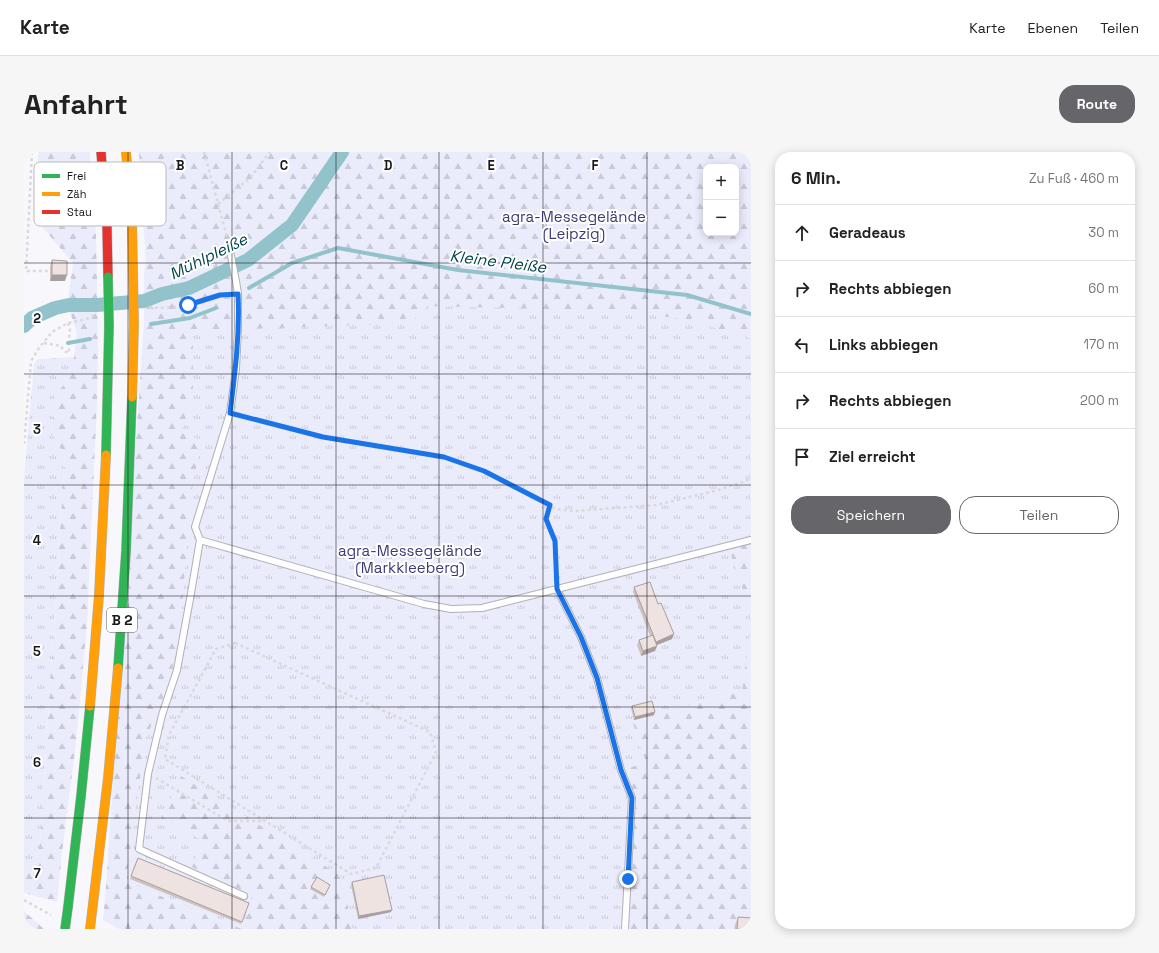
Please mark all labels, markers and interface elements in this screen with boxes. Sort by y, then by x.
text: Karte [20,15,70,40]
text: Karte [969,19,1006,37]
text: Ebenen [1028,19,1078,37]
text: Teilen [1100,19,1139,37]
button: Route [1059,85,1135,123]
text: Anfahrt [24,86,128,122]
text: B [176,157,185,174]
text: C [280,157,288,174]
text: D [384,157,393,174]
text: E [487,157,495,174]
text: F [592,157,599,174]
legend [34,162,166,226]
map controls [703,164,739,236]
button: + [703,164,739,200]
text: 6 Min. [791,167,841,189]
text: Frei [67,169,86,183]
text: Zu Fuß · 460 m [1029,170,1119,187]
text: Zäh [67,187,86,201]
button: − [703,200,739,236]
text: Stau [67,205,92,219]
park label: agra-Messegelände (Leipzig) [502,207,646,244]
icon: ahead [791,222,813,244]
text: Geradeaus [829,223,906,242]
text: 30 m [1088,224,1119,241]
water label: Mühlpleiße [166,228,251,284]
water label: Kleine Pleiße [449,245,548,278]
icon: right [791,278,813,300]
text: Rechts abbiegen [829,279,951,298]
text: 60 m [1088,280,1119,297]
route start [179,296,197,314]
text: 2 [33,310,41,327]
icon: left [791,334,813,356]
text: Links abbiegen [829,335,938,354]
text: 170 m [1083,336,1119,353]
icon: right [791,390,813,412]
text: Rechts abbiegen [829,391,951,410]
text: 200 m [1080,392,1119,409]
text: 3 [33,421,41,438]
icon: arrive [791,446,813,468]
text: Ziel erreicht [829,447,916,466]
button: Speichern [791,496,951,534]
button: Teilen [959,496,1119,534]
text: 4 [33,532,41,549]
park label: agra-Messegelände (Markkleeberg) [338,541,482,578]
road number: B 2 [107,608,137,632]
text: 5 [33,643,41,660]
text: 6 [33,754,41,771]
text: 7 [33,865,41,882]
route end [619,870,637,888]

